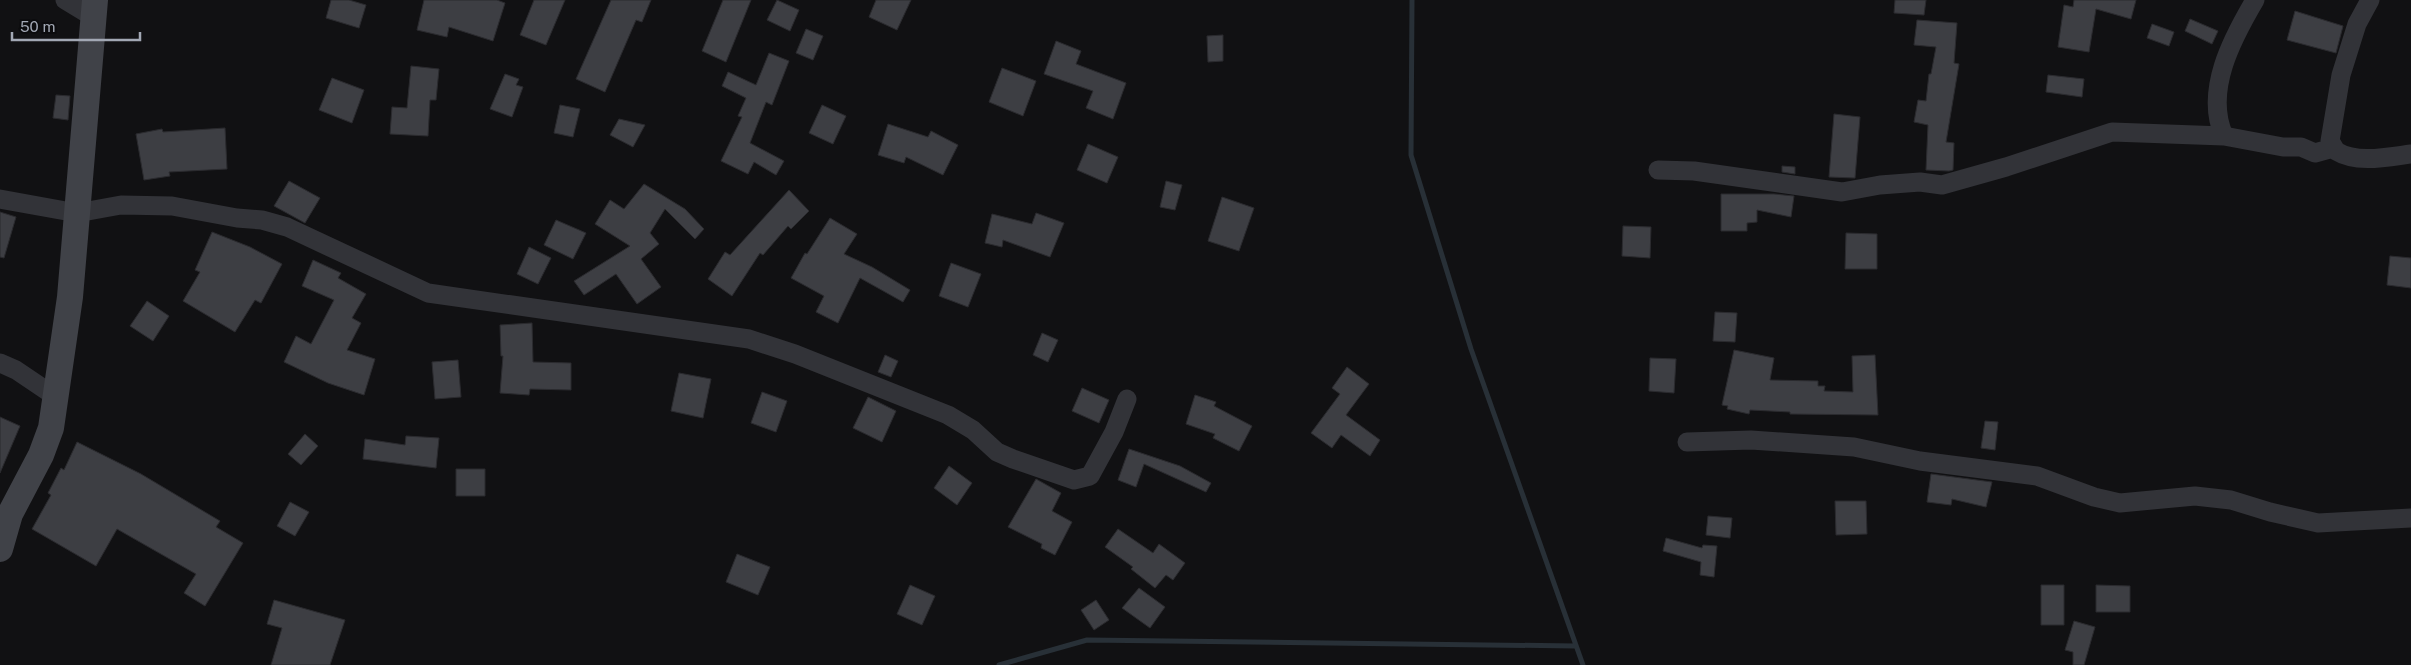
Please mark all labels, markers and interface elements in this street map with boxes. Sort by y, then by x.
scale bar [12,10,140,42]
text: 50 m [20,18,55,35]

